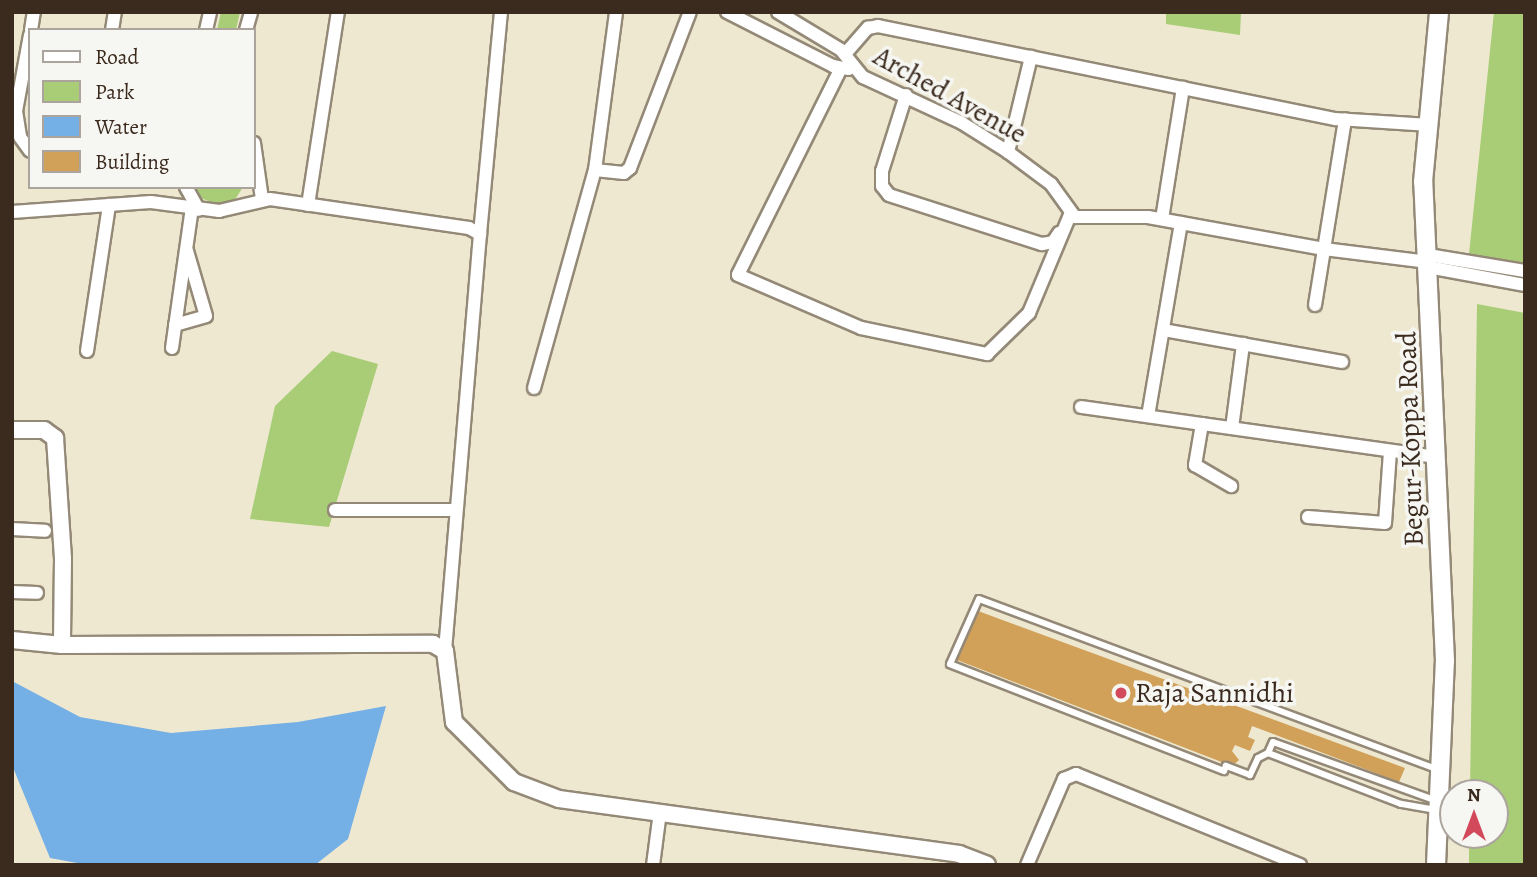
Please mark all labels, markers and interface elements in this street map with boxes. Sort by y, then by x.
legend [28,28,256,189]
street label: Arched Avenue [868,39,1032,151]
text: Road [95,43,139,71]
text: Park [95,78,134,106]
text: Water [95,113,147,141]
text: Building [95,148,169,176]
street label: Begur-Koppa Road [1389,331,1431,547]
place label: Raja Sannidhi [1135,676,1294,710]
marker: Raja Sannidhi [1113,685,1129,701]
north arrow [1439,779,1509,849]
text: N [1467,782,1481,808]

